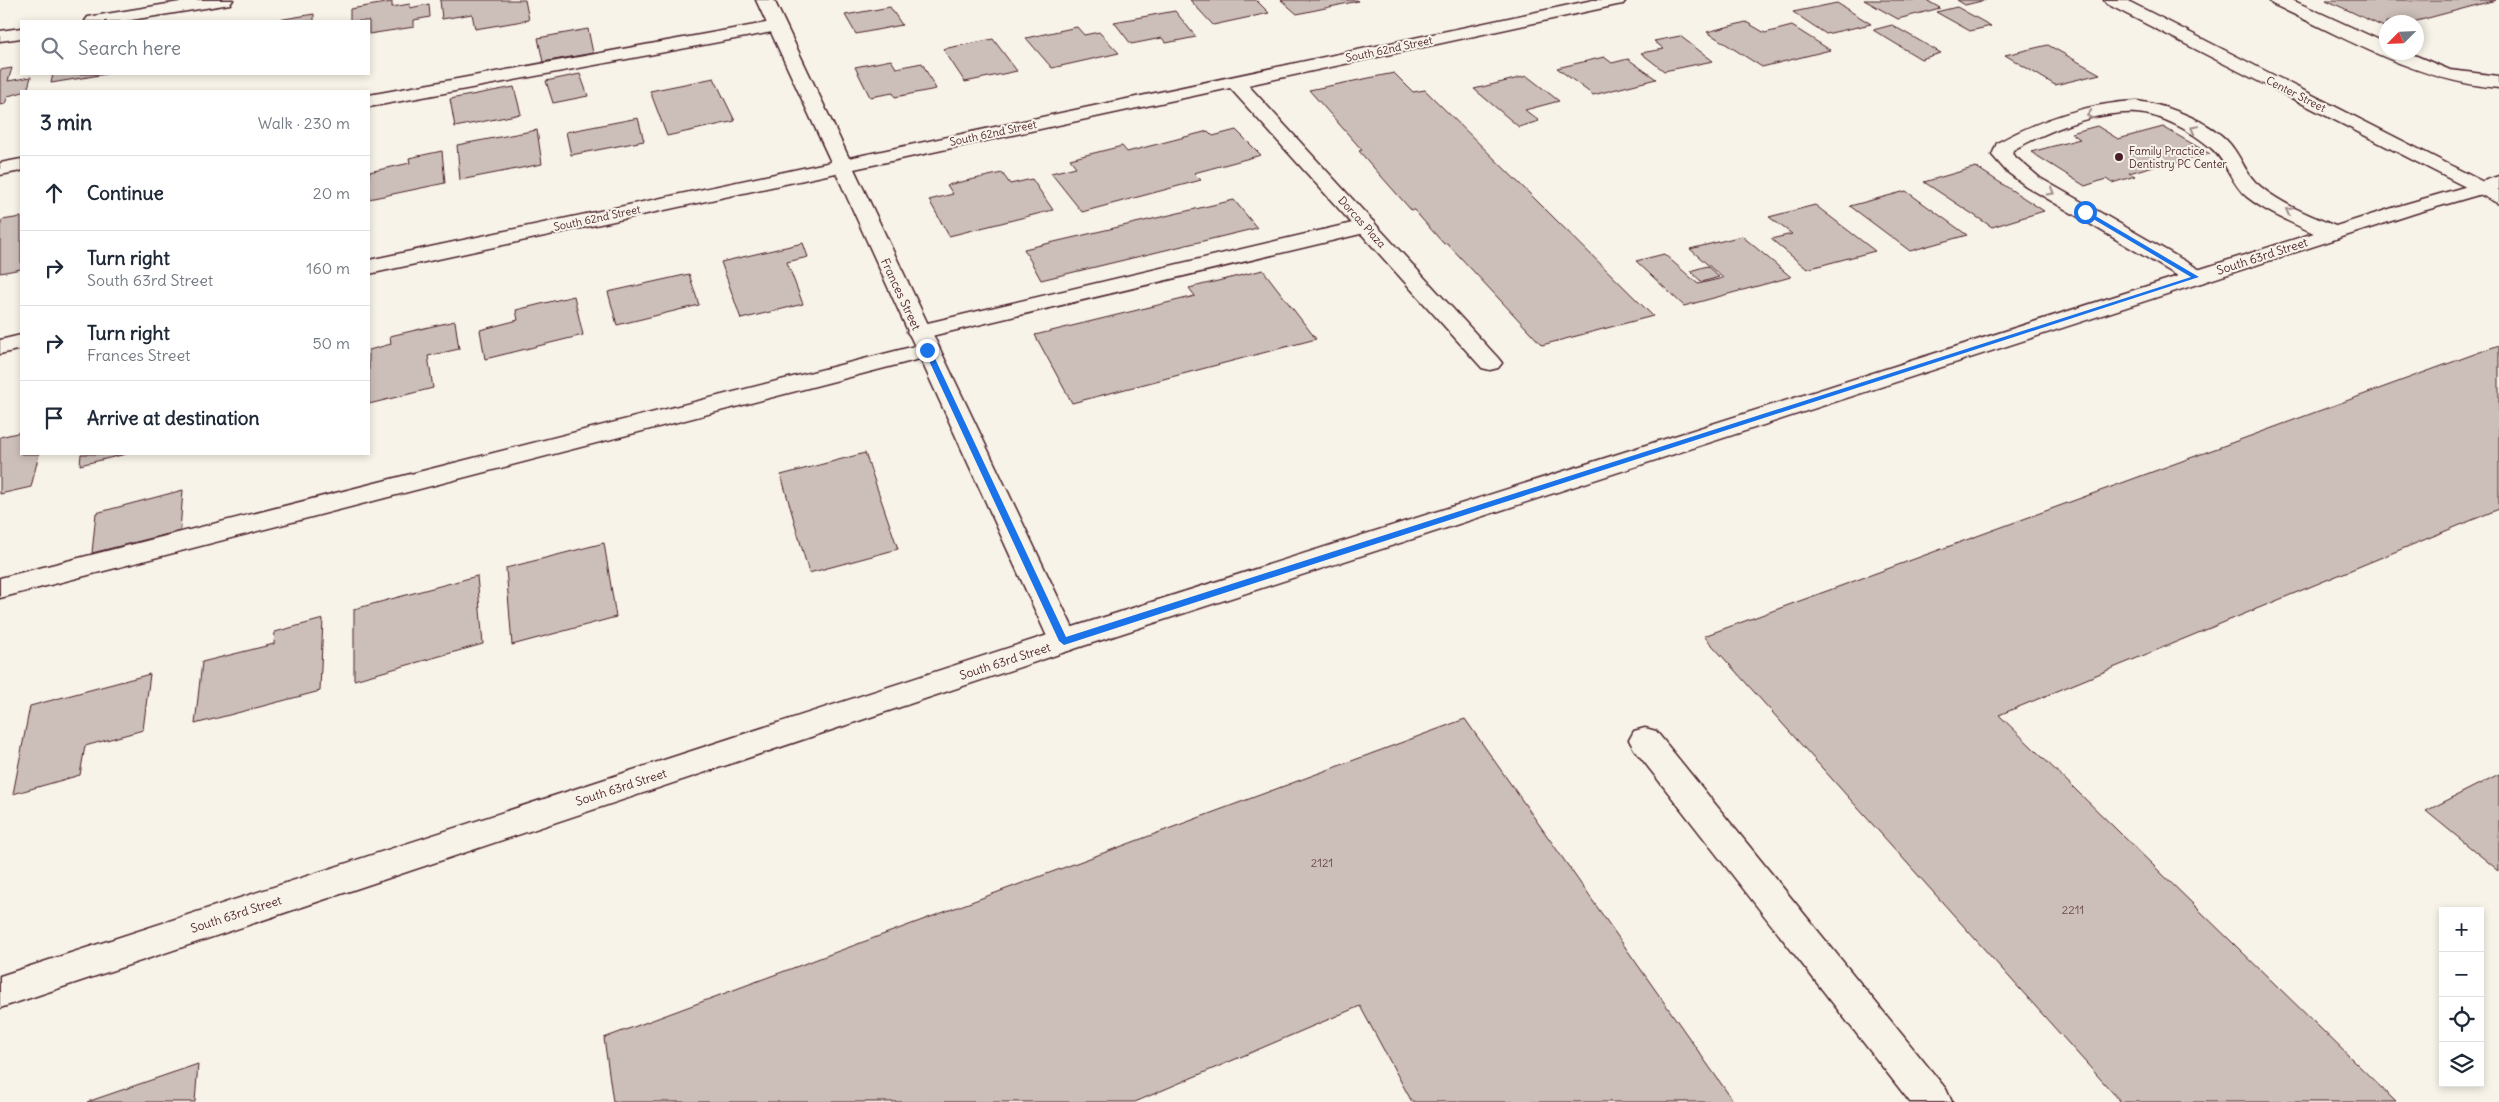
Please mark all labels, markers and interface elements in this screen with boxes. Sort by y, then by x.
north arrow [2379,15,2424,60]
search box [20,20,370,75]
street label: South 62nd Street [1344,33,1434,65]
icon: search [38,34,66,62]
text: Search here [78,36,181,60]
street label: Center Street [2264,73,2328,115]
text: 3 min [40,109,92,136]
one-way arrow [2085,109,2094,120]
text: Walk · 230 m [258,113,350,133]
street label: South 62nd Street [948,117,1038,149]
one-way arrow [2190,125,2199,135]
place label: Family Practice Dentistry PC Center [2129,144,2227,171]
marker: Family Practice Dentistry PC Center [2113,151,2125,163]
icon: ahead [40,179,68,207]
text: Continue [87,181,164,205]
text: 20 m [313,183,350,203]
one-way arrow [2045,186,2054,196]
street label: Dorcas Plaza [1335,193,1389,251]
route start [2074,201,2097,224]
street label: South 62nd Street [552,202,642,234]
one-way arrow [2285,207,2294,217]
street label: South 63rd Street [2215,234,2309,278]
text: Turn right [87,246,170,270]
icon: right [40,254,68,282]
street label: Frances Street [878,256,924,332]
text: 160 m [306,258,350,278]
text: South 63rd Street [87,270,213,290]
text: Turn right [87,321,170,345]
icon: right [40,329,68,357]
text: 50 m [312,333,350,353]
route end [916,339,939,362]
text: Frances Street [87,345,190,365]
icon: arrive [40,404,68,432]
text: Arrive at destination [87,406,260,430]
street label: South 63rd Street [958,639,1052,683]
street label: South 63rd Street [574,765,668,809]
house number: 2121 [1311,855,1333,870]
street label: South 63rd Street [189,892,283,936]
house number: 2211 [2062,902,2084,917]
map controls [2439,907,2484,1087]
button: + [2439,907,2484,952]
button: − [2439,952,2484,997]
button: locate [2439,997,2484,1042]
button: layers [2439,1042,2484,1087]

